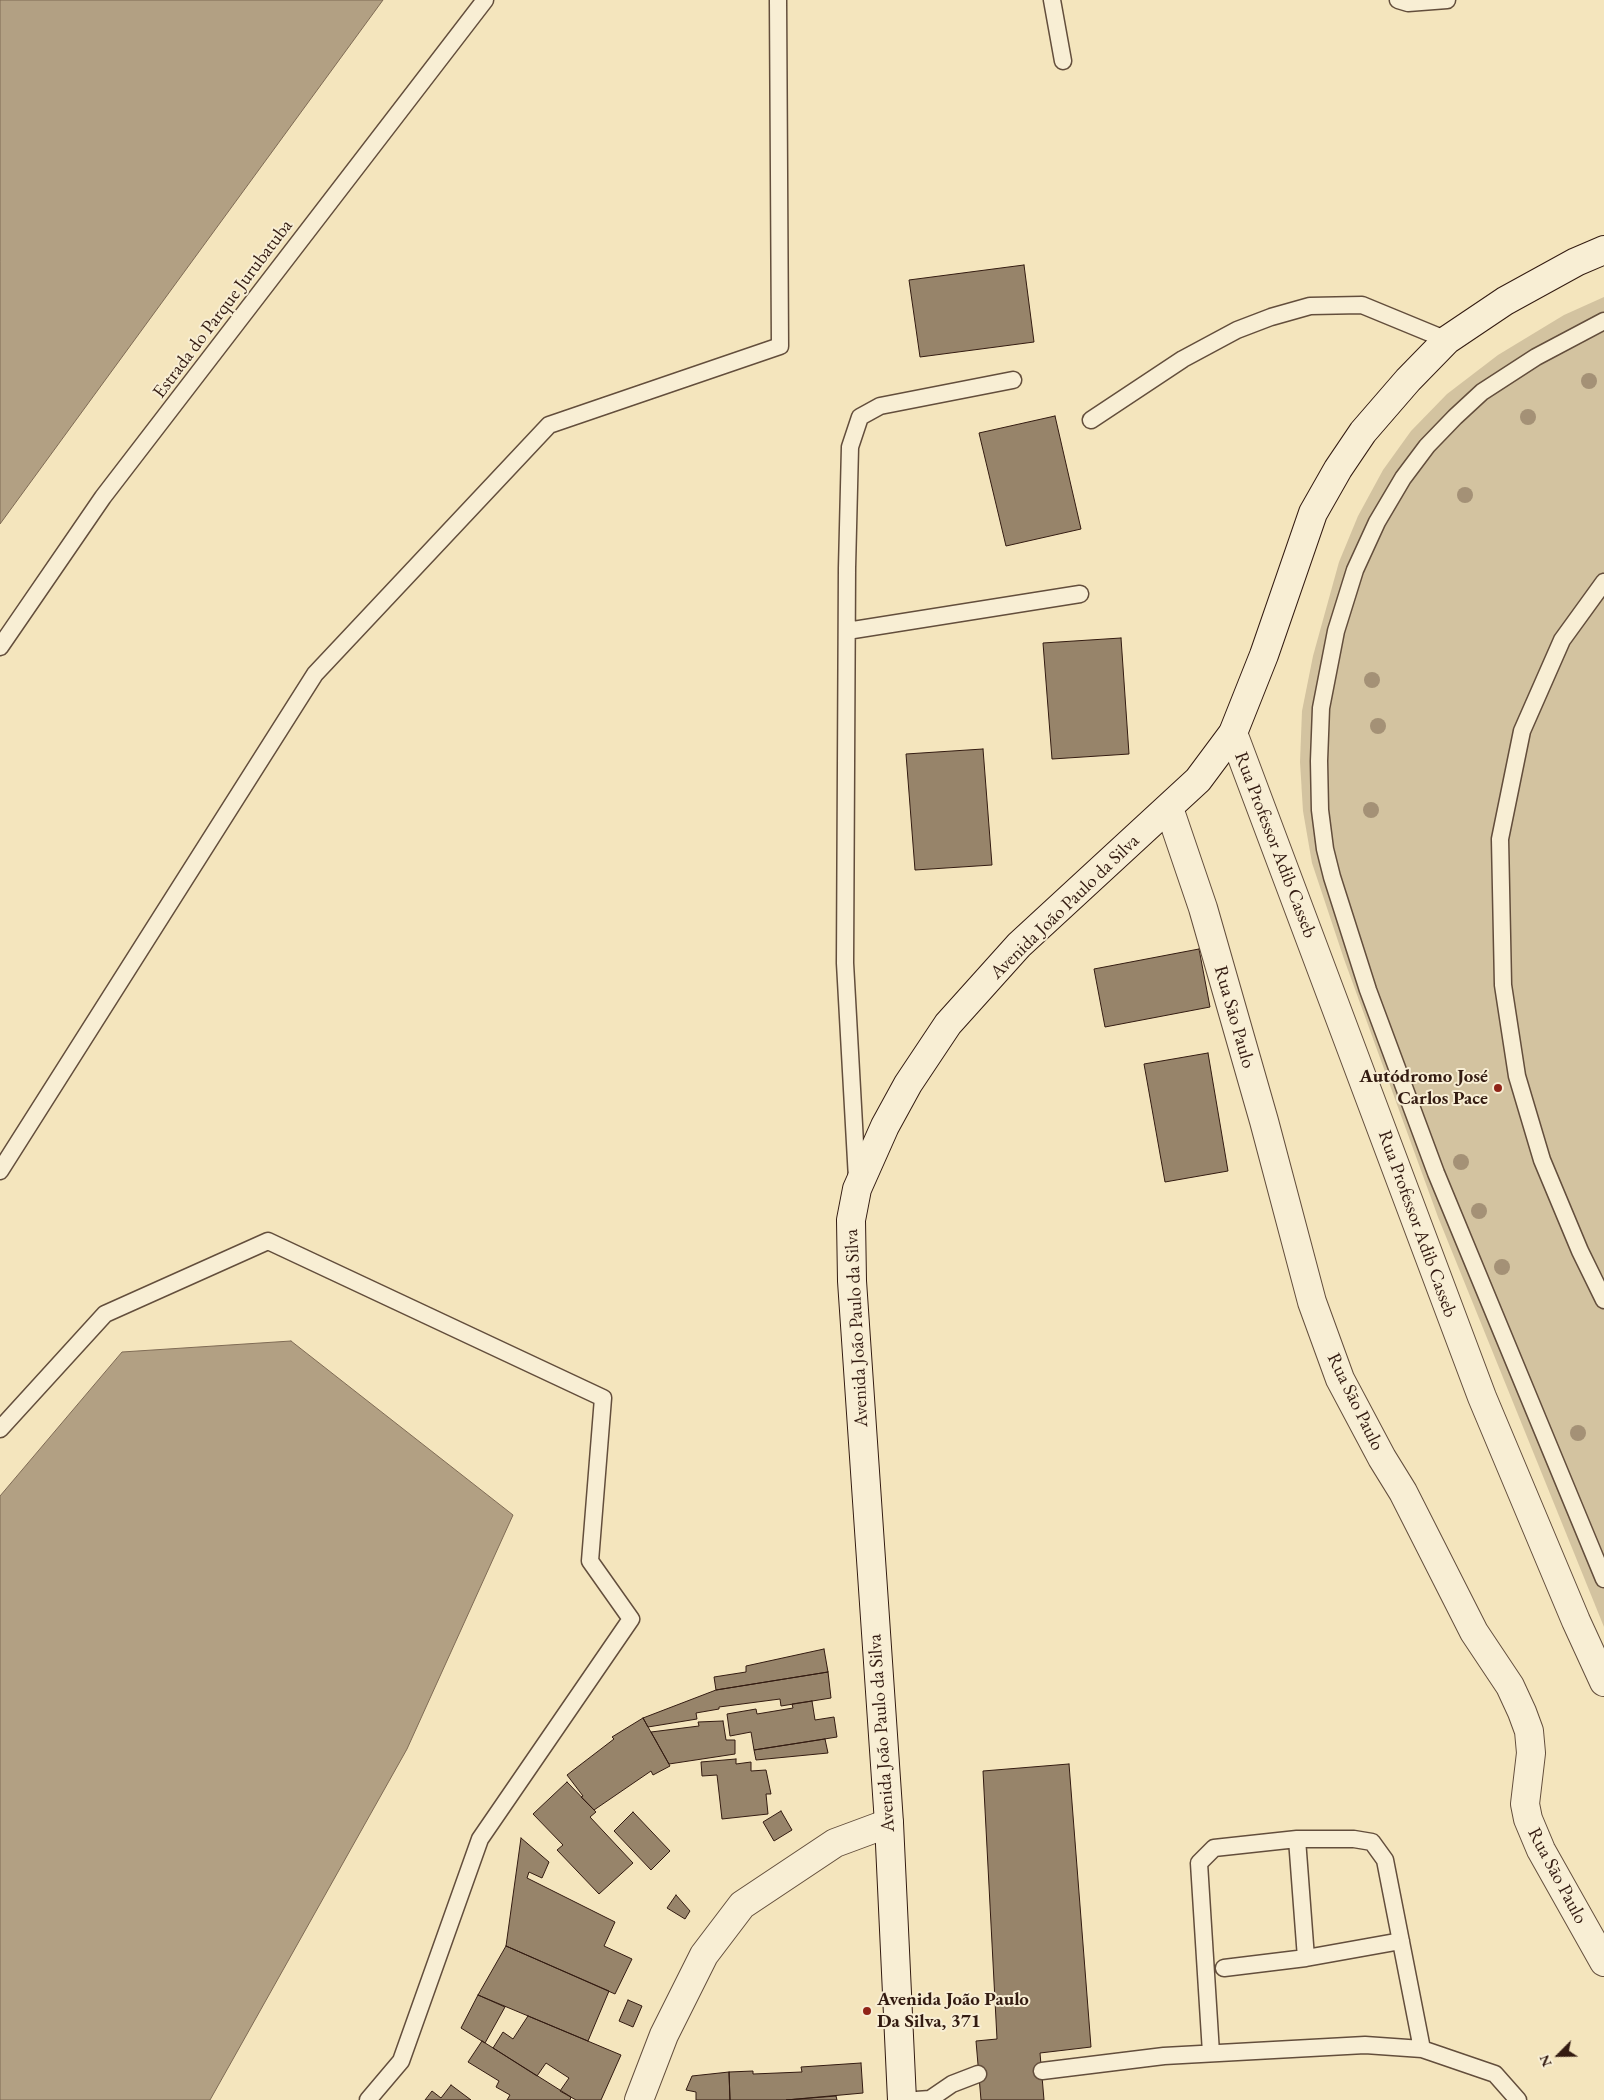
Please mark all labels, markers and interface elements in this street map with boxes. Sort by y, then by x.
street label: Estrada do Parque Jurubatuba [148,215,298,403]
street label: Rua Professor Adib Casseb [1229,749,1321,941]
street label: Avenida João Paulo da Silva [986,830,1144,984]
street label: Rua Sāo Paulo [1208,963,1260,1071]
place label: Autódromo José Carlos Pace [1359,1066,1488,1110]
marker: Autódromo José Carlos Pace [1492,1082,1504,1094]
street label: Rua Professor Adib Casseb [1373,1127,1461,1321]
street label: Avenida João Paulo da Silva [840,1228,874,1428]
street label: Rua Sāo Paulo [1322,1350,1388,1454]
street label: Avenida João Paulo da Silva [864,1633,900,1833]
street label: Rua Sāo Paulo [1522,1824,1592,1928]
place label: Avenida João Paulo Da Silva, 371 [877,1989,1029,2033]
marker: Avenida João Paulo Da Silva, 371 [861,2005,873,2017]
north arrow [1534,2030,1584,2080]
text: N [1535,2052,1556,2070]

